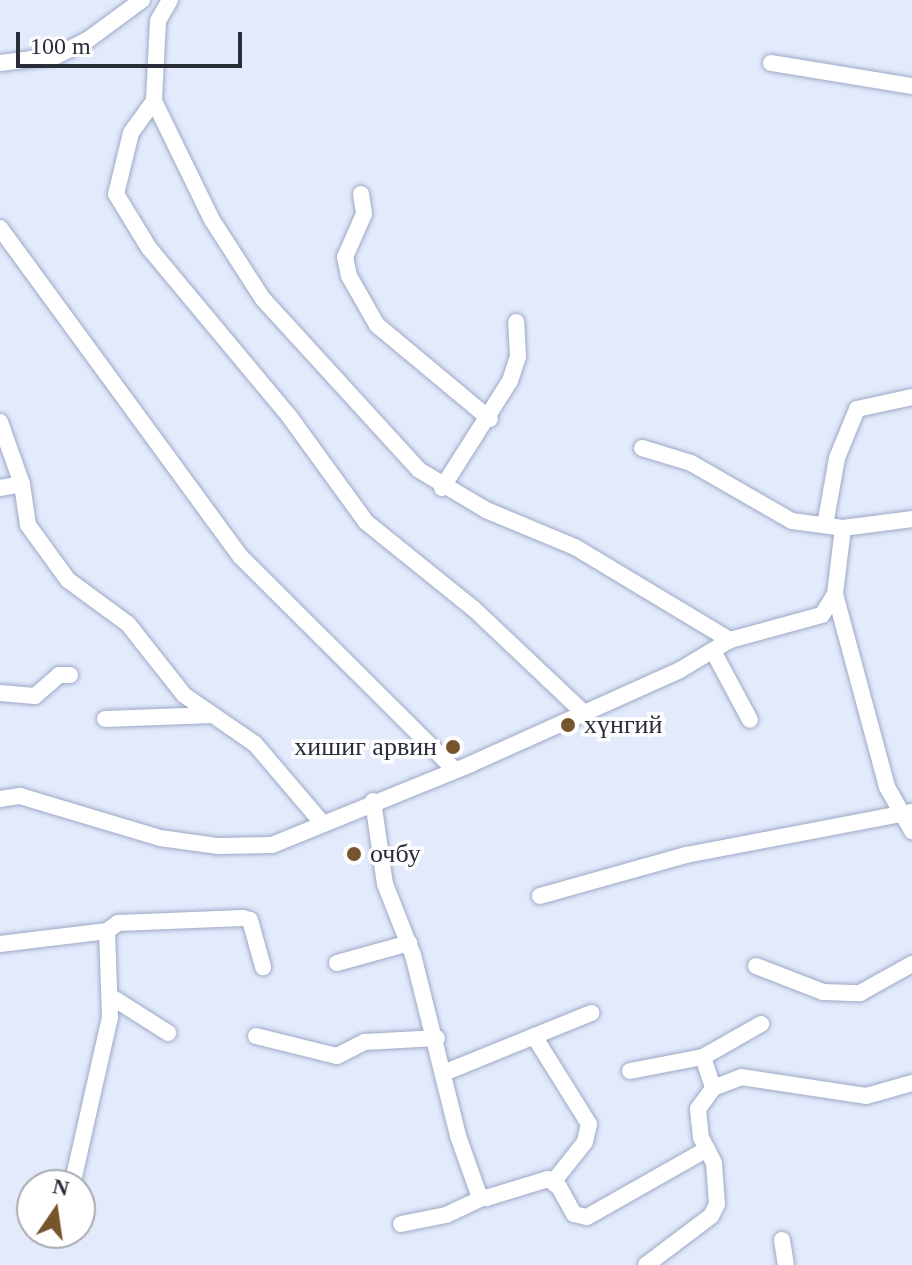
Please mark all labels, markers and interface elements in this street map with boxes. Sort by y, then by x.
scale bar [20,16,246,66]
text: 100 m [30,33,91,59]
place label: хүнгий [584,709,662,741]
marker: хүнгий [559,716,577,734]
place label: хишиг арвин [294,731,437,763]
marker: хишиг арвин [444,738,462,756]
place label: очбу [370,838,421,870]
marker: очбу [345,845,363,863]
north arrow [16,1169,96,1249]
text: N [51,1173,72,1201]

